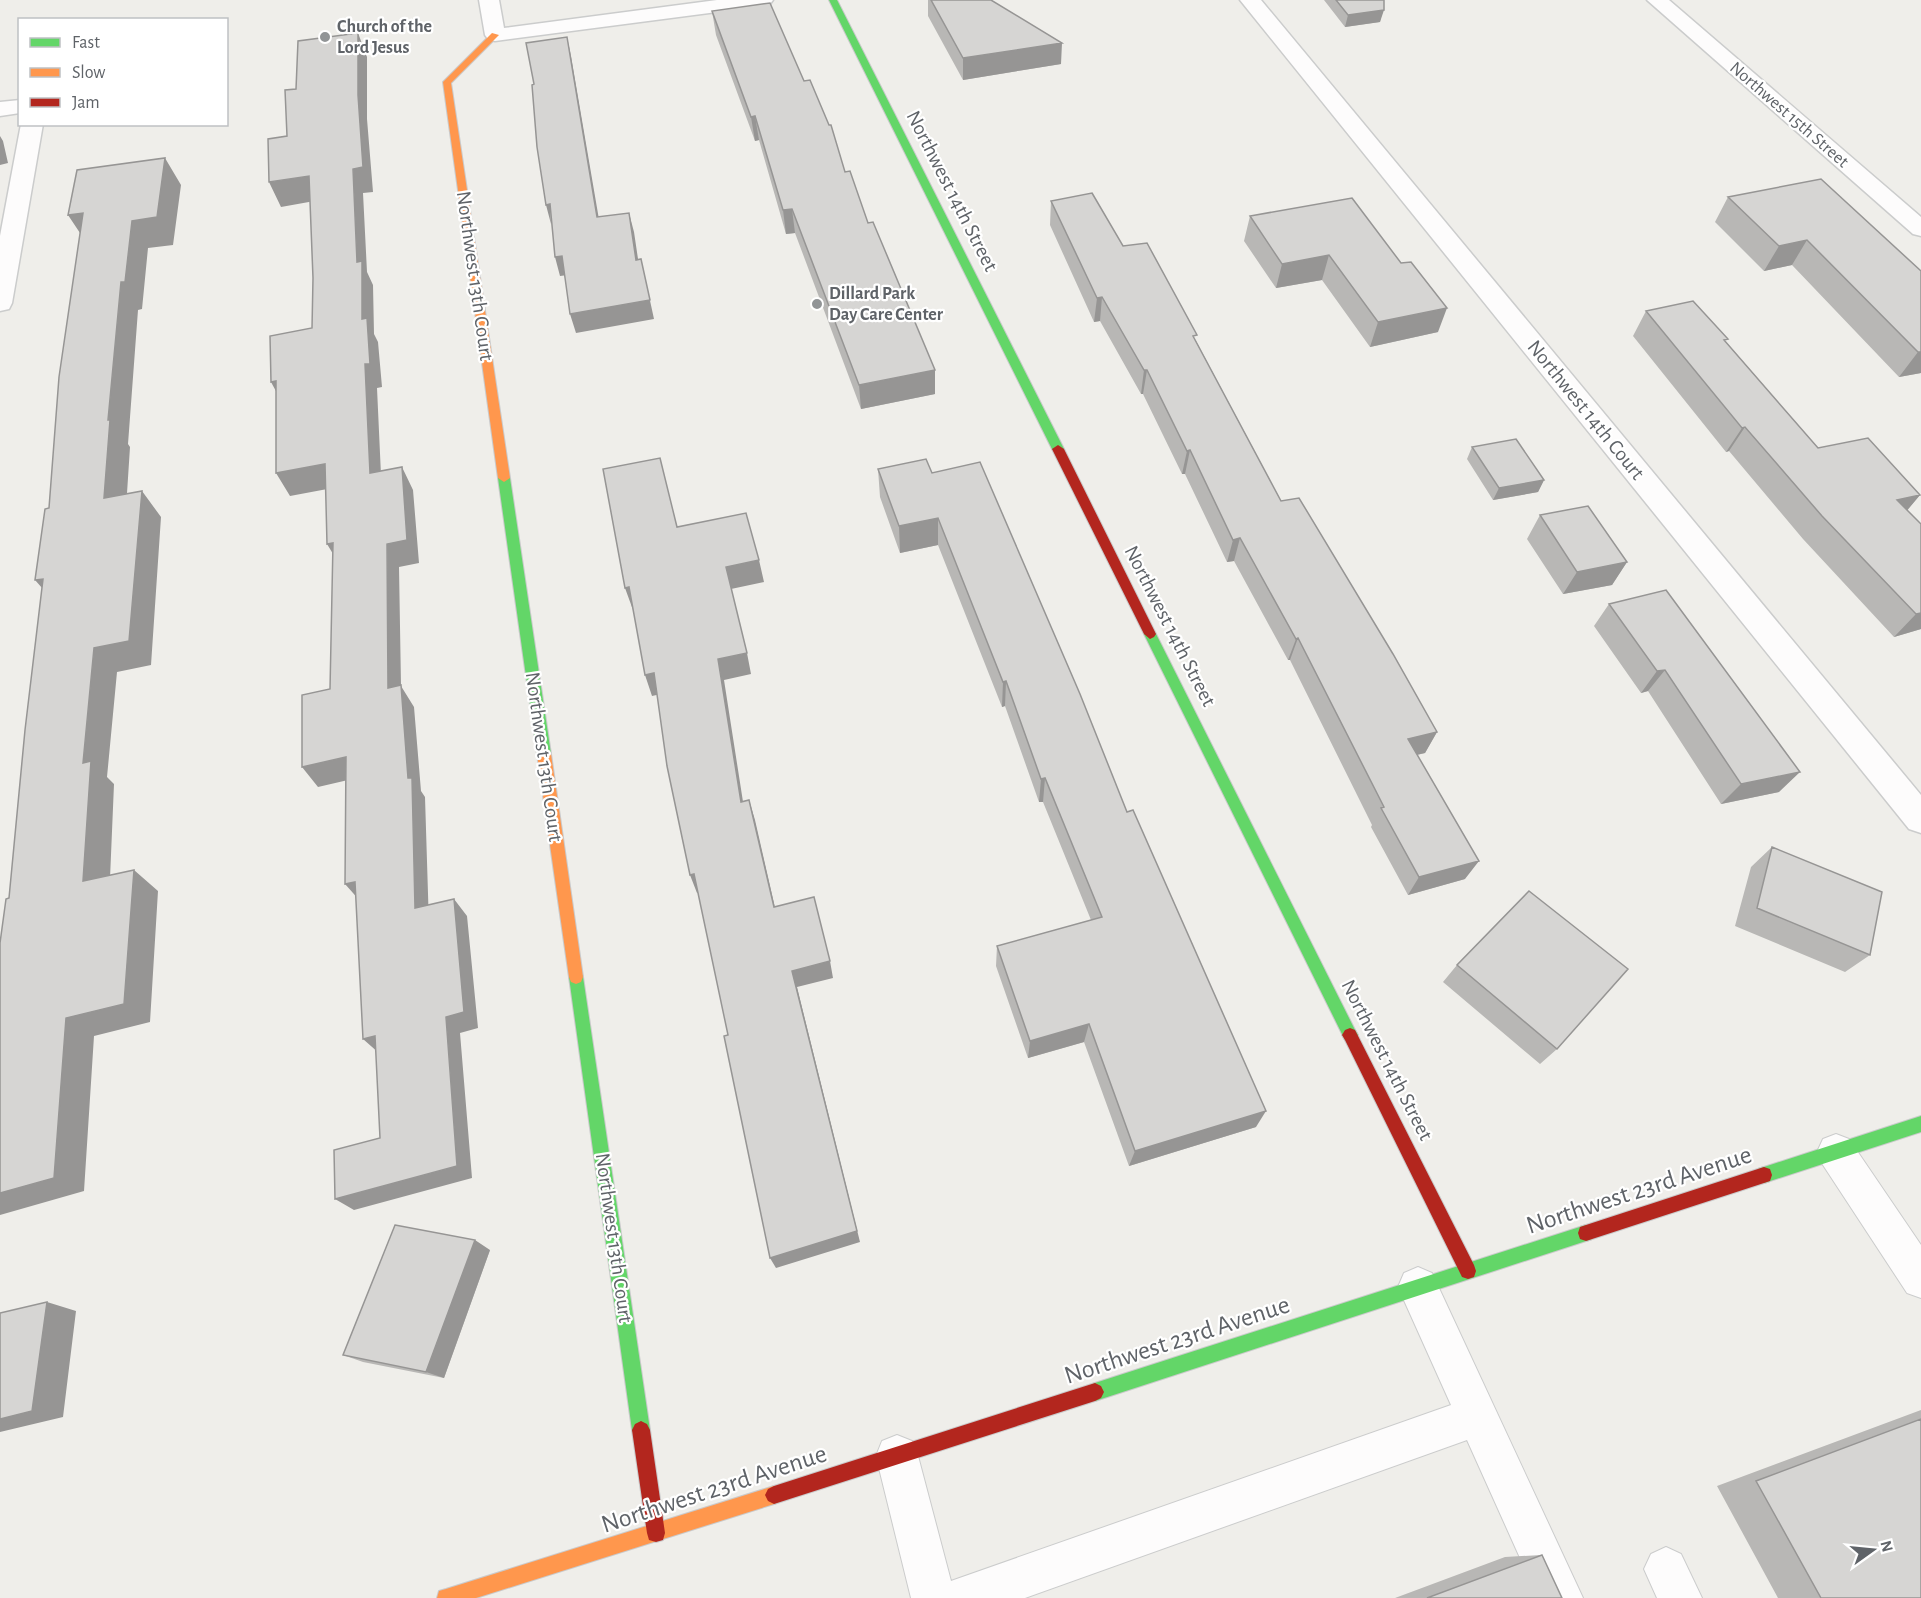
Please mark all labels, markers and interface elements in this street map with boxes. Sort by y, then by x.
legend [18,18,228,126]
place label: Church of the Lord Jesus [337,18,432,57]
marker: Church of the Lord Jesus [318,30,332,44]
text: Fast [72,34,100,52]
street label: Northwest 15th Street [1726,59,1852,171]
text: Slow [72,64,105,82]
text: Jam [72,94,100,112]
street label: Northwest 14th Street [902,107,1002,275]
street label: Northwest 13th Court [453,190,497,363]
place label: Dillard Park Day Care Center [829,285,944,324]
marker: Dillard Park Day Care Center [810,297,824,311]
street label: Northwest 14th Court [1523,336,1649,484]
street label: Northwest 14th Street [1120,542,1220,710]
street label: Northwest 13th Court [522,671,566,844]
street label: Northwest 14th Street [1337,976,1437,1144]
street label: Northwest 23rd Avenue [1523,1141,1755,1239]
street label: Northwest 13th Court [592,1152,636,1325]
street label: Northwest 23rd Avenue [1061,1291,1293,1389]
street label: Northwest 23rd Avenue [598,1440,830,1538]
north arrow [1843,1520,1903,1580]
text: N [1877,1539,1896,1554]

